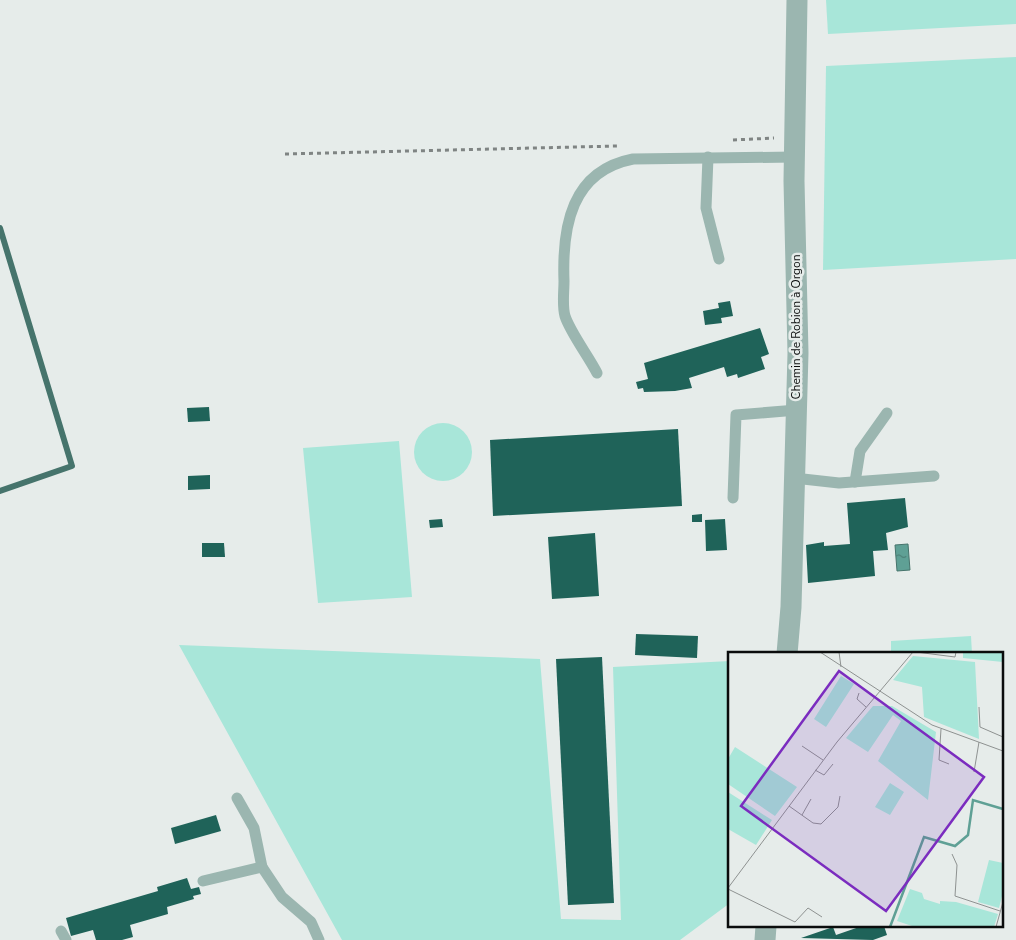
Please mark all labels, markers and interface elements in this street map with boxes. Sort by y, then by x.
street label: Chemin de Robion à Orgon [788,255,804,400]
inset map [728,652,1004,928]

